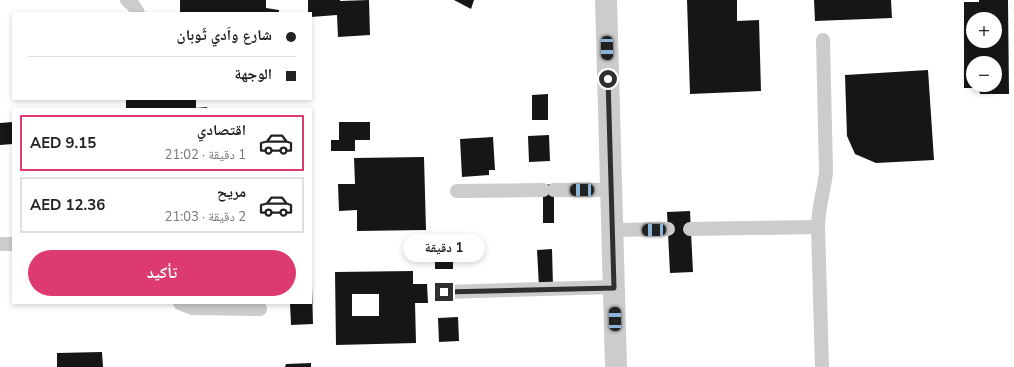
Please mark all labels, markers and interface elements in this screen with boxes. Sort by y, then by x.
map controls [966,12,1002,92]
button: + [966,12,1002,48]
text: شارع واَدي ثَوبان [177,25,272,45]
car [601,36,613,60]
button: − [966,56,1002,92]
text: الوجهة [234,64,272,84]
route start [599,70,617,88]
text: اقتصادي [197,120,246,140]
icon: car [258,125,294,161]
text: AED 9.15 [30,133,96,153]
text: 1 دقيقة · 21:02 [165,146,246,164]
text: مريح [217,182,246,202]
car [570,184,594,196]
icon: car [258,187,294,223]
text: AED 12.36 [30,195,105,215]
text: 2 دقيقة · 21:03 [165,208,246,226]
car [642,224,666,236]
callout: 1 دقيقة [403,234,485,262]
text: 1 دقيقة [425,239,463,257]
button: تأكيد [28,250,296,296]
route end [435,283,453,301]
car [609,307,621,331]

